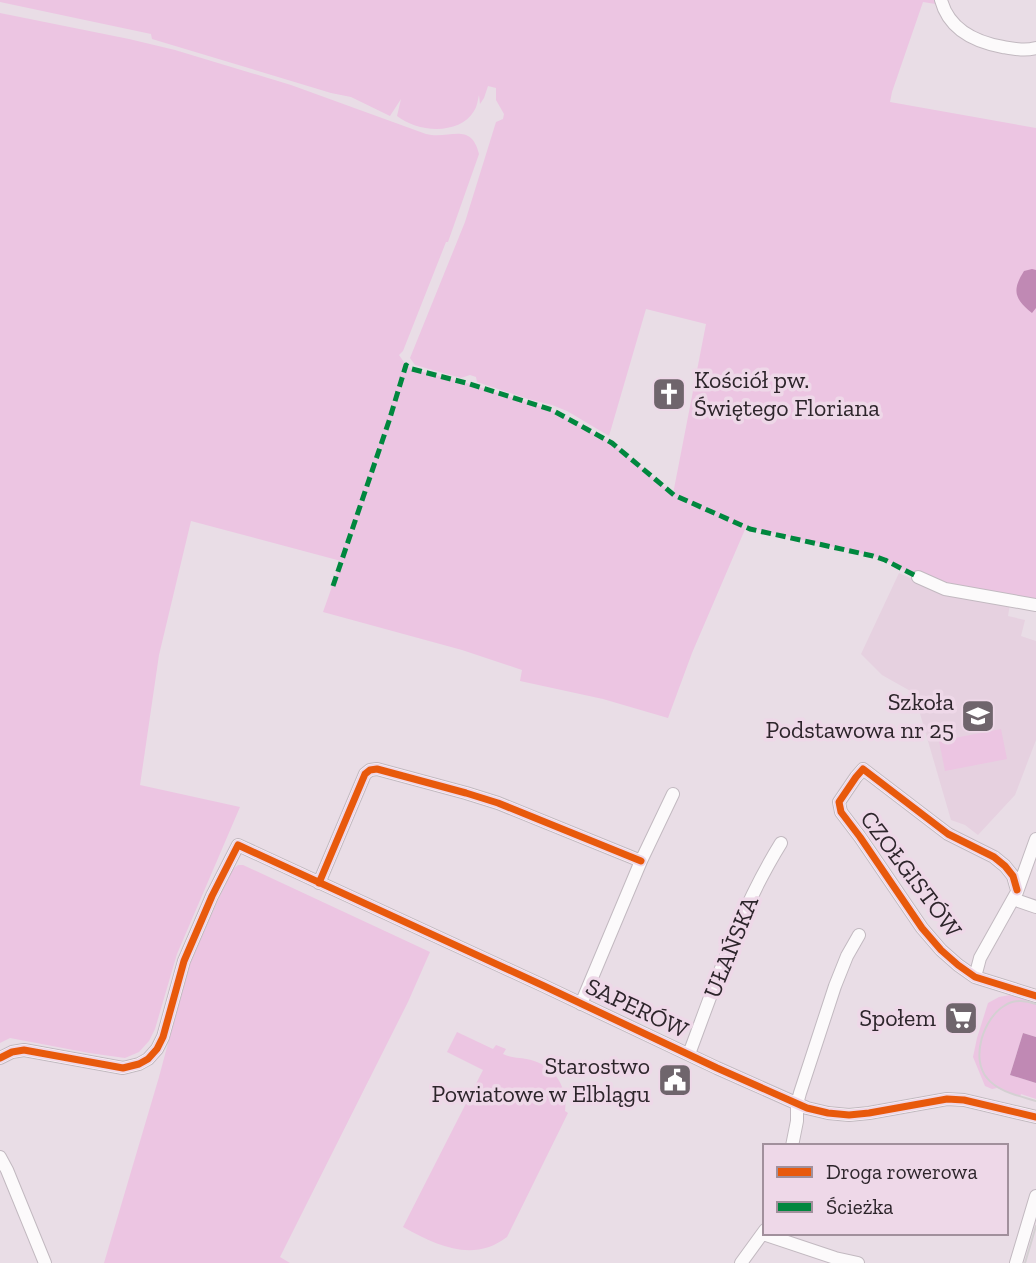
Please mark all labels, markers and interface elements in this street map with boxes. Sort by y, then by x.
place label: Kościół pw. Świętego Floriana [694,365,880,422]
church icon: Kościół pw. Świętego Floriana [650,375,688,413]
place label: Szkoła Podstawowa nr 25 [766,687,954,744]
school or university icon: Szkoła Podstawowa nr 25 [959,697,997,735]
street label: CZOŁGISTÓW [854,805,969,943]
street label: UŁAŃSKA [697,891,764,1002]
street label: SAPERÓW [581,971,694,1044]
supermarket icon: Społem [942,999,980,1037]
place label: Społem [859,1003,936,1032]
place label: Starostwo Powiatowe w Elblągu [432,1051,651,1108]
public building icon: Starostwo Powiatowe w Elblągu [656,1061,694,1099]
legend [763,1144,1008,1235]
text: Droga rowerowa [826,1159,978,1184]
text: Ścieżka [826,1194,893,1219]

